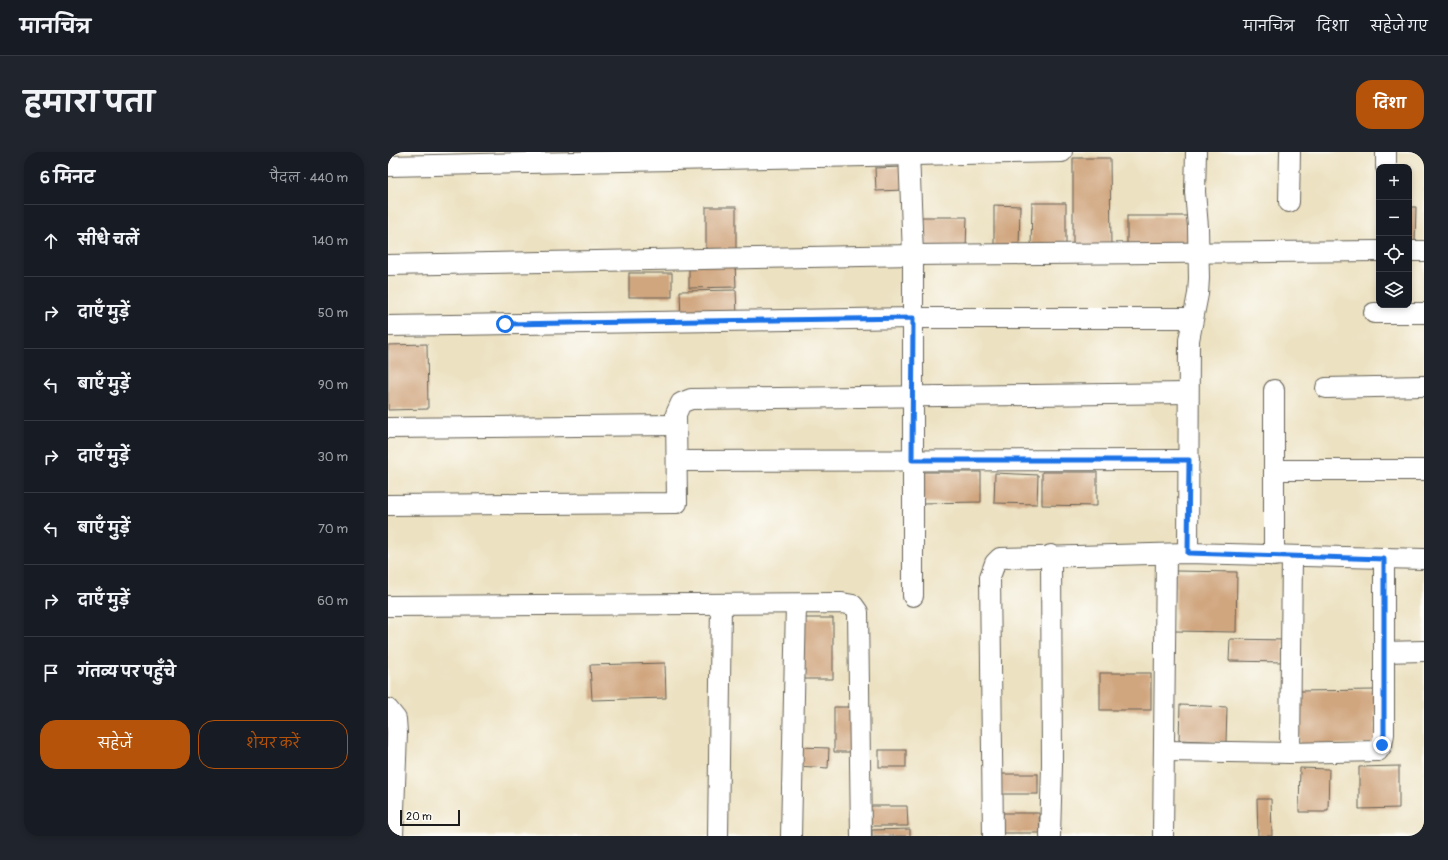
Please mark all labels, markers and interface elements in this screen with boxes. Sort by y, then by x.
text: मानचित्र [20,15,91,39]
text: मानचित्र [1243,18,1295,35]
text: दिशा [1317,18,1348,35]
text: सहेजे गए [1370,18,1428,35]
button: दिशा [1356,80,1424,129]
text: हमारा पता [24,86,155,121]
map controls [1376,164,1412,308]
button: + [1376,164,1412,200]
text: 6 मिनट [40,167,95,188]
text: पैदल · 440 m [270,170,348,186]
button: − [1376,200,1412,236]
icon: ahead [40,230,62,252]
text: सीधे चलें [78,231,139,250]
text: 140 m [312,233,348,249]
button: locate [1376,236,1412,272]
button: layers [1376,272,1412,308]
icon: right [40,302,62,324]
text: दाएँ मुड़ें [78,303,130,322]
text: 50 m [318,305,348,321]
route start [496,315,514,333]
icon: left [40,374,62,396]
text: बाएँ मुड़ें [78,375,130,394]
text: 90 m [318,377,348,393]
icon: right [40,446,62,468]
text: दाएँ मुड़ें [78,447,130,466]
text: 30 m [318,449,348,465]
icon: left [40,518,62,540]
text: बाएँ मुड़ें [78,519,130,538]
text: 70 m [318,521,348,537]
icon: right [40,590,62,612]
text: दाएँ मुड़ें [78,591,130,610]
text: 60 m [317,593,348,609]
icon: arrive [40,662,62,684]
text: गंतव्य पर पहुँचे [78,663,176,682]
button: सहेजें [40,720,190,769]
button: शेयर करें [198,720,348,769]
route end [1373,736,1391,754]
scale bar [400,808,460,827]
text: 20 m [406,810,432,823]

